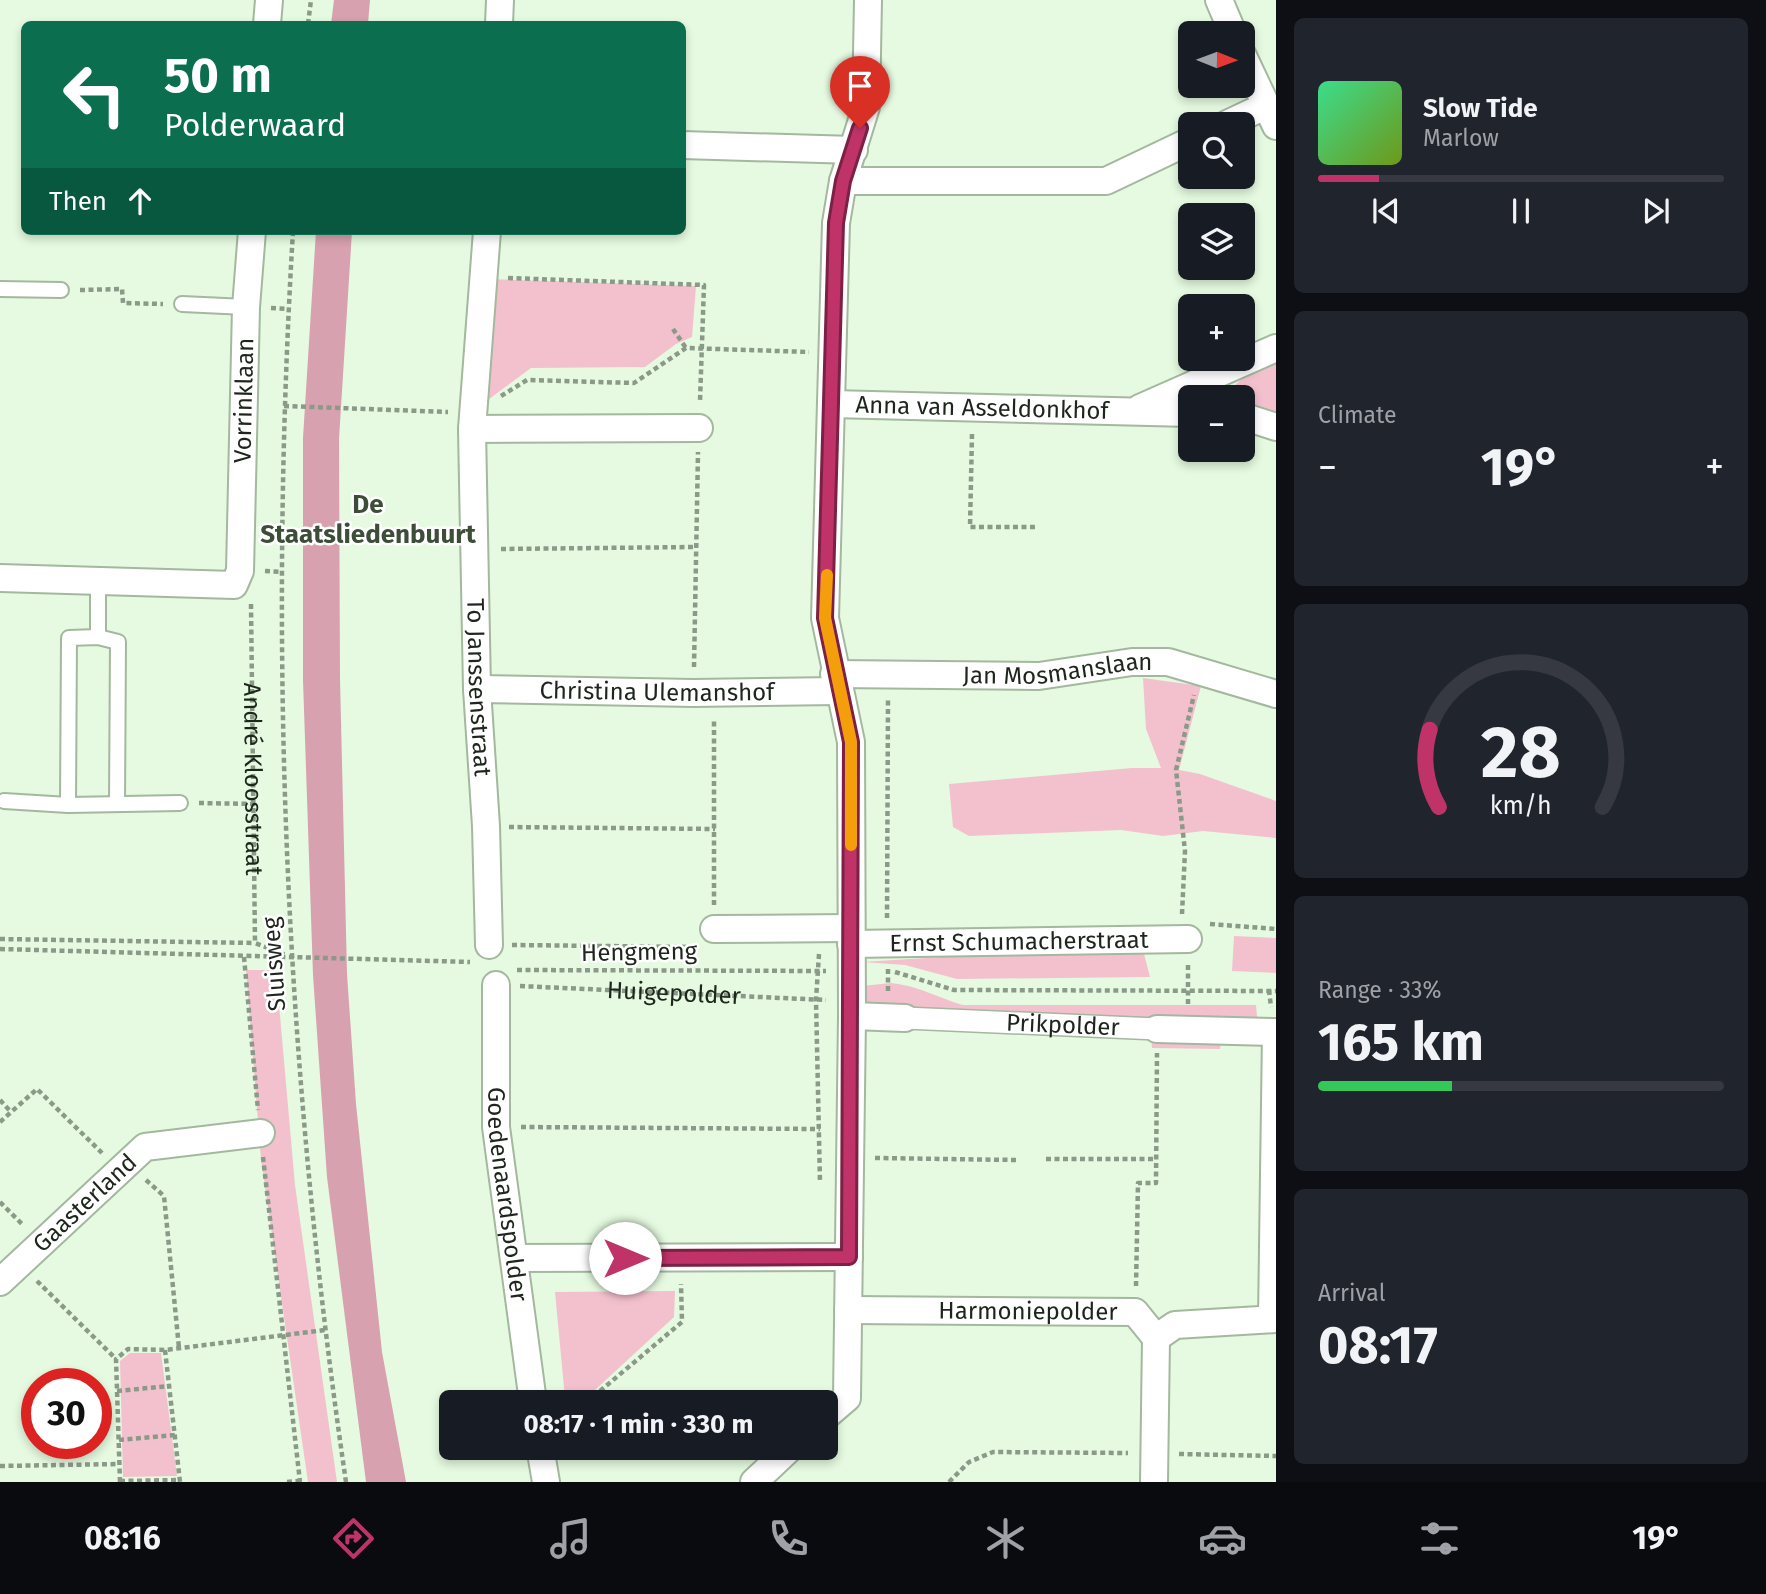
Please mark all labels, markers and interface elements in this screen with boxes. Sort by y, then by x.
north arrow [1178,21,1255,98]
map controls [1178,21,1255,462]
text: 50 m [164,46,272,105]
icon: left [49,49,140,140]
pin [830,56,890,128]
icon: arrive [841,67,879,105]
text: Slow Tide [1423,93,1538,124]
text: Polderwaard [164,106,346,144]
button: search [1178,112,1255,189]
text: Marlow [1423,124,1499,152]
icon: ahead [121,182,159,220]
text: Then [49,186,107,217]
icon: previous [1367,192,1405,230]
icon: pause [1502,192,1540,230]
icon: next [1637,192,1675,230]
button: layers [1178,203,1255,280]
button: + [1178,294,1255,371]
street label: Vorrinklaan [228,337,259,463]
button: − [1178,385,1255,462]
street label: Anna van Asseldonkhof [855,391,1111,425]
text: Climate [1318,401,1397,429]
text: 19° [1481,436,1561,499]
text: − [1318,444,1337,490]
text: + [1705,444,1724,490]
district label: De Staatsliedenbuurt [260,489,477,550]
street label: To Janssenstraat [461,598,497,778]
street label: Jan Mosmanslaan [962,647,1152,690]
street label: Christina Ulemanshof [539,676,776,707]
street label: André Kloosstraat [238,682,268,876]
text: 28 [1481,709,1561,796]
text: km/h [1490,791,1552,821]
street label: Sluisweg [257,915,291,1012]
street label: Ernst Schumacherstraat [889,926,1149,957]
street label: Hengmeng [581,937,698,967]
street label: Huigepolder [606,976,742,1010]
text: Range · 33% [1318,976,1441,1004]
street label: Prikpolder [1005,1008,1121,1041]
text: 165 km [1318,1011,1484,1074]
street label: Goedenaardspolder [482,1087,533,1304]
street label: Gaasterland [27,1148,142,1258]
position arrow [588,1221,662,1295]
text: Arrival [1318,1279,1385,1307]
street label: Harmoniepolder [938,1297,1118,1326]
text: 08:17 [1318,1314,1438,1377]
speed limit sign: 30 [21,1368,112,1459]
text: 08:17 · 1 min · 330 m [524,1409,753,1440]
icon: directions [329,1514,378,1563]
icon: music [546,1514,595,1563]
icon: phone [764,1514,813,1563]
icon: climate [981,1514,1030,1563]
icon: car [1198,1514,1247,1563]
icon: filters [1415,1514,1464,1563]
text: 08:16 [84,1519,161,1557]
text: 19° [1632,1519,1682,1557]

